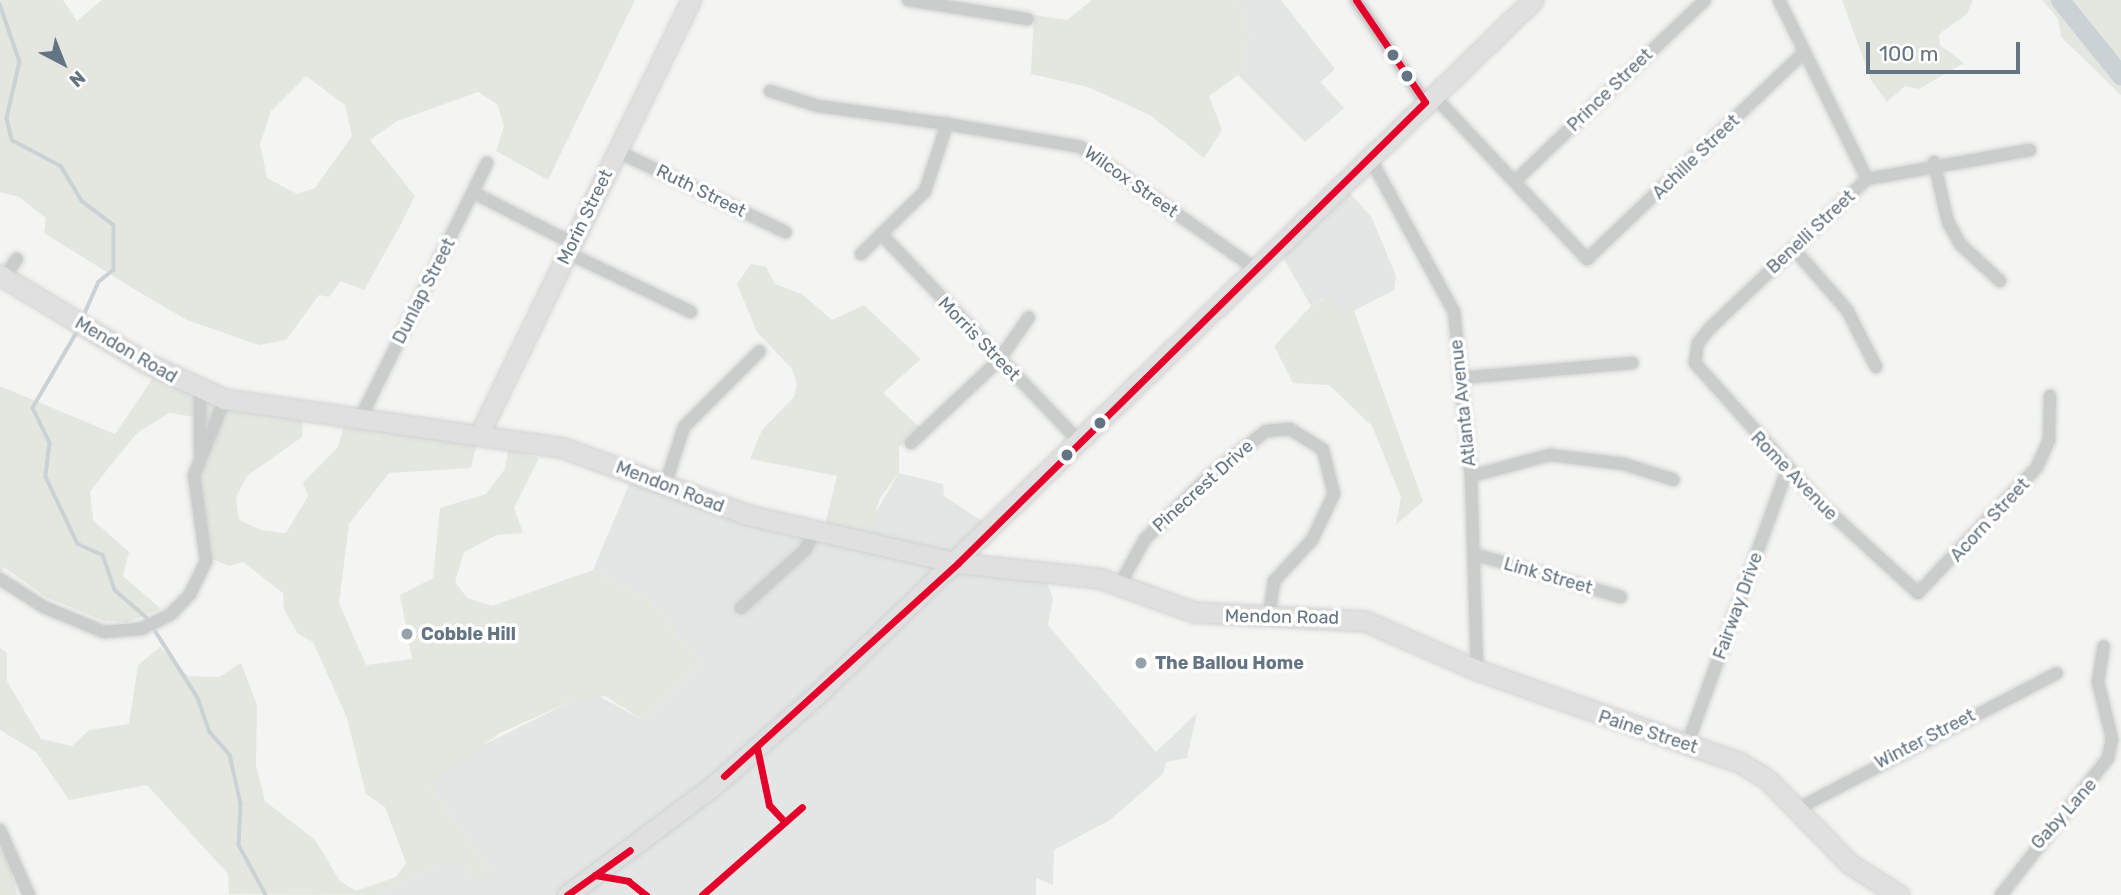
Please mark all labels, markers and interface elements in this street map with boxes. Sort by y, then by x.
north arrow [28,28,98,98]
scale bar [1869,28,2023,72]
text: 100 m [1879,41,1938,66]
street label: Prince Street [1563,44,1657,136]
unlabelled marker [1386,48,1400,62]
text: N [65,66,90,92]
unlabelled marker [1400,69,1414,83]
street label: Achille Street [1648,110,1744,204]
street label: Wilcox Street [1080,142,1182,222]
street label: Ruth Street [653,160,749,222]
street label: Morin Street [553,166,617,268]
street label: Benelli Street [1762,186,1860,278]
street label: Dunlap Street [388,235,460,347]
street label: Morris Street [934,293,1024,385]
street label: Mendon Road [71,312,181,388]
street label: Atlanta Avenue [1446,338,1480,468]
unlabelled marker [1093,416,1107,430]
street label: Rome Avenue [1746,427,1842,525]
street label: Pinecrest Drive [1148,435,1258,537]
unlabelled marker [1060,448,1074,462]
street label: Mendon Road [613,456,727,518]
street label: Acorn Street [1946,474,2034,566]
street label: Fairway Drive [1709,549,1767,663]
street label: Link Street [1501,553,1595,599]
street label: Mendon Road [1225,605,1339,629]
place label: Cobble Hill [421,623,516,645]
marker: Cobble Hill [399,626,415,642]
place label: The Ballou Home [1155,652,1304,674]
marker: The Ballou Home [1133,655,1149,671]
street label: Winter Street [1871,704,1979,774]
street label: Paine Street [1596,706,1700,758]
street label: Gaby Lane [2027,774,2101,854]

